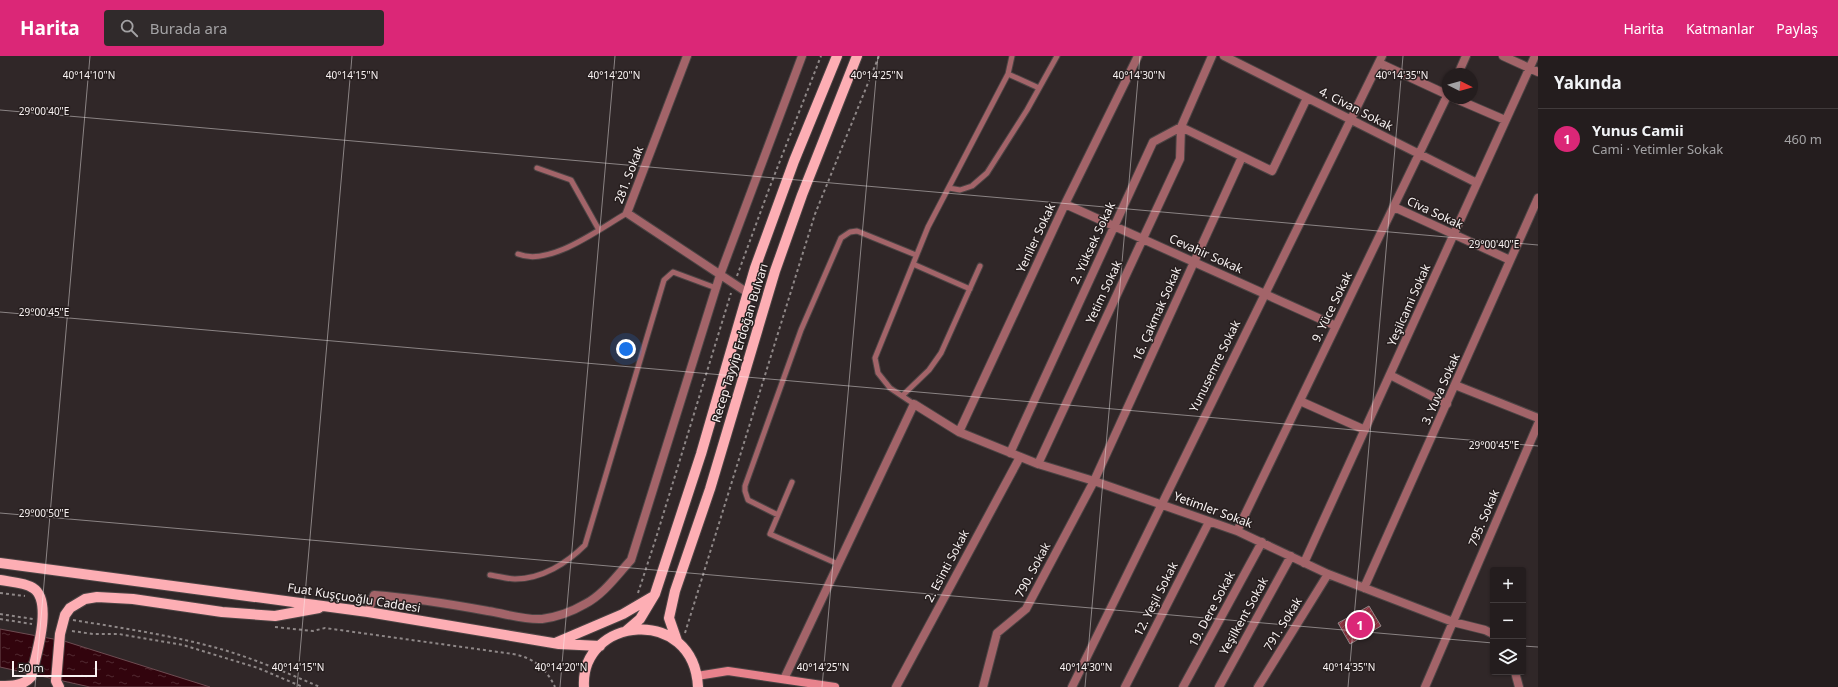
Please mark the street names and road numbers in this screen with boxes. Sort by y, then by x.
street label: 4. Civan Sokak [1316,83,1397,135]
street label: 281. Sokak [610,143,647,206]
street label: Civa Sokak [1404,192,1467,233]
street label: 2. Yüksek Sokak [1066,198,1119,287]
street label: Yeniler Sokak [1012,200,1059,275]
street label: Cevahir Sokak [1167,230,1246,278]
street label: Yetim Sokak [1081,257,1126,326]
street label: Recep Tayyip Erdoğan Bulvarı [707,261,772,424]
street label: Yeşilcami Sokak [1383,261,1434,349]
street label: 16. Çakmak Sokak [1128,263,1185,364]
street label: 9. Yüce Sokak [1307,268,1356,345]
street label: Yunusemre Sokak [1185,316,1244,415]
street label: 3. Yuva Sokak [1417,350,1464,427]
street label: 795. Sokak [1464,486,1503,549]
street label: Yetimler Sokak [1171,487,1256,532]
street label: 2. Esinti Sokak [920,526,973,605]
street label: 790. Sokak [1011,539,1055,600]
street label: 12. Yeşil Sokak [1129,558,1182,639]
street label: 19. Dere Sokak [1184,567,1239,650]
street label: Yeşilkent Sokak [1215,573,1272,658]
street label: Fuat Kuşçuoğlu Caddesi [286,579,422,616]
street label: 791. Sokak [1259,593,1306,654]

